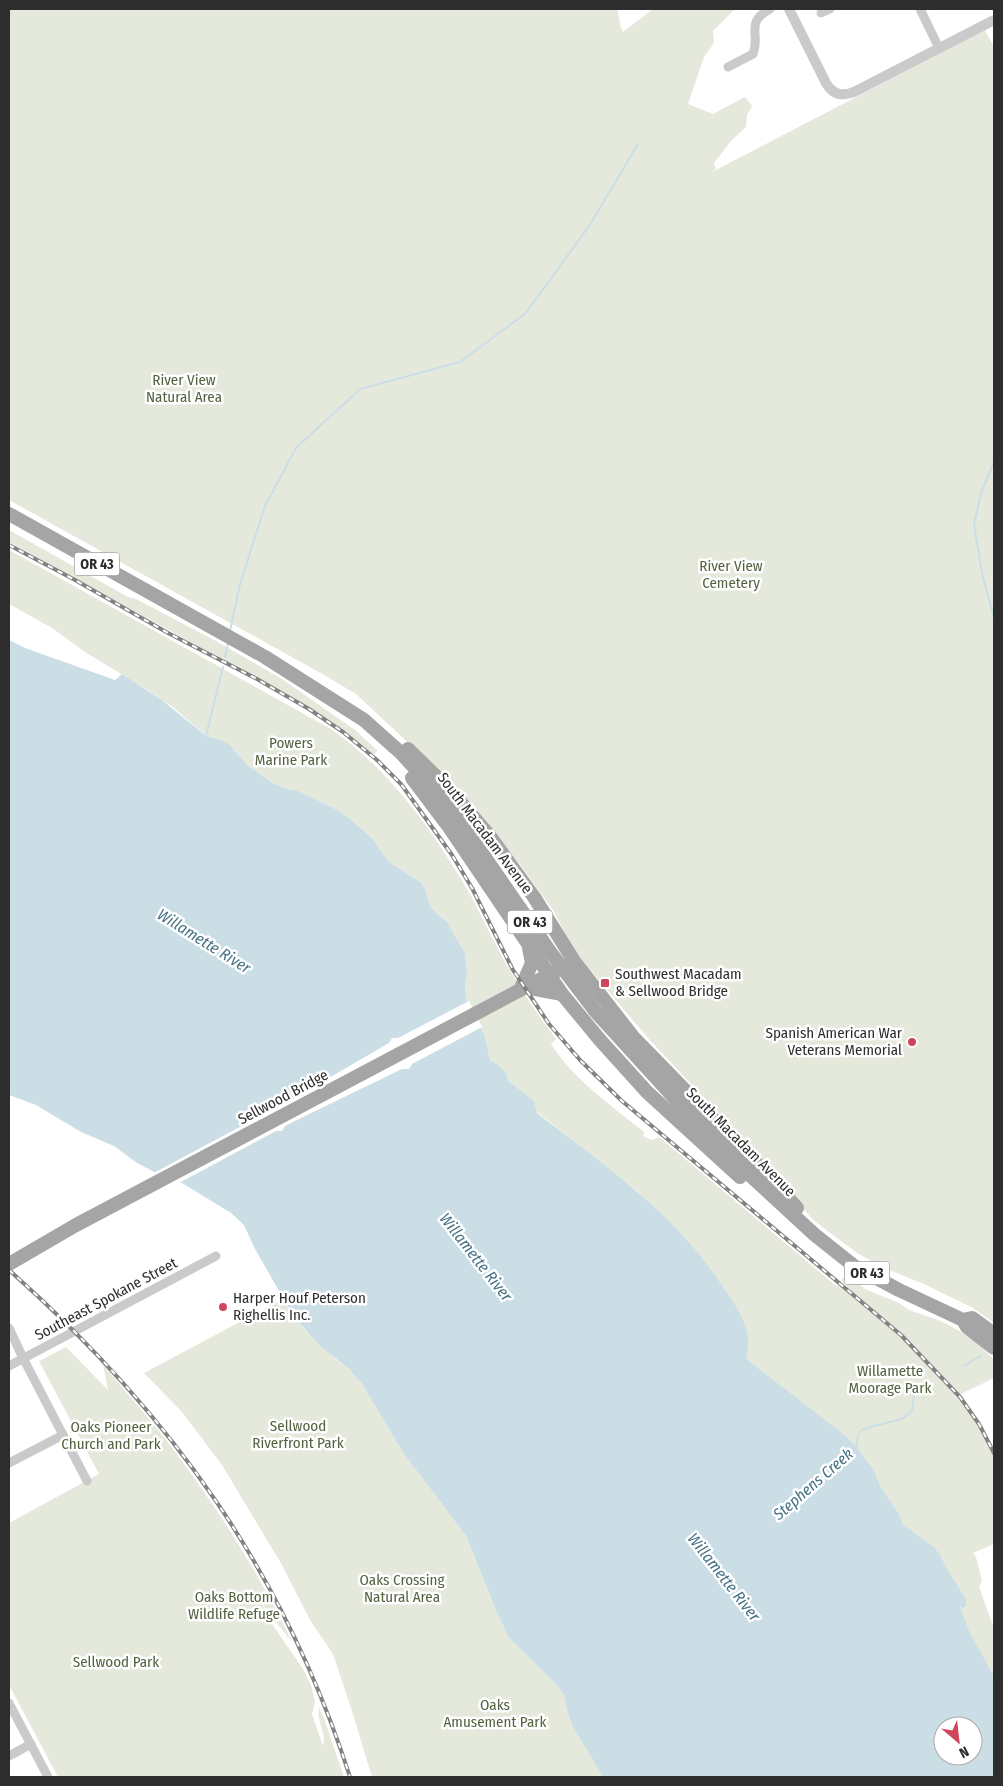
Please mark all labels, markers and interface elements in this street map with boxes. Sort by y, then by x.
park label: River View Natural Area [146,371,222,406]
road number: OR 43 [74,552,120,576]
park label: River View Cemetery [699,557,763,592]
park label: Powers Marine Park [255,734,327,769]
street label: South Macadam Avenue [434,769,536,897]
water label: Willamette River [154,905,255,978]
road number: OR 43 [508,910,552,934]
place label: Southwest Macadam & Sellwood Bridge [615,965,742,1000]
marker: Southwest Macadam & Sellwood Bridge [599,977,611,989]
place label: Spanish American War Veterans Memorial [766,1024,903,1059]
marker: Spanish American War Veterans Memorial [906,1036,918,1048]
street label: Sellwood Bridge [235,1066,331,1128]
street label: South Macadam Avenue [683,1084,799,1200]
water label: Willamette River [436,1209,517,1305]
street label: Southeast Spokane Street [32,1254,180,1344]
road number: OR 43 [844,1262,890,1284]
place label: Harper Houf Peterson Righellis Inc. [233,1289,366,1324]
marker: Harper Houf Peterson Righellis Inc. [217,1301,229,1313]
park label: Willamette Moorage Park [849,1362,931,1397]
park label: Sellwood Riverfront Park [252,1417,344,1452]
park label: Oaks Pioneer Church and Park [61,1418,161,1453]
water label: Stephens Creek [768,1444,857,1524]
water label: Willamette River [684,1529,765,1625]
park label: Oaks Crossing Natural Area [360,1571,444,1606]
park label: Oaks Bottom Wildlife Refuge [188,1588,280,1623]
park label: Sellwood Park [73,1653,159,1671]
park label: Oaks Amusement Park [443,1696,547,1731]
north arrow [933,1716,983,1766]
text: N [956,1743,972,1762]

